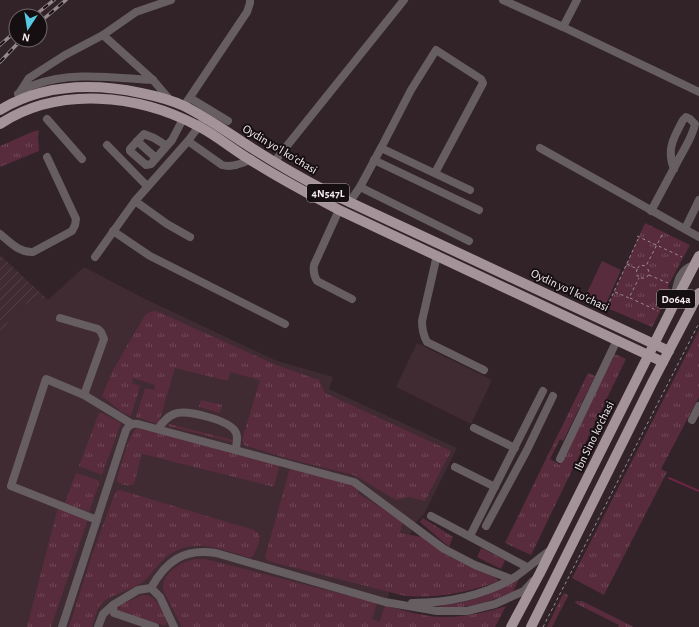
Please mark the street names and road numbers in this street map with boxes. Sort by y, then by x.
street label: Oydin yoʻl koʻchasi [240,122,319,177]
road number: 4N547L [307,184,349,202]
street label: Oydin yoʻl koʻchasi [529,267,611,314]
road number: D064a [657,290,695,308]
street label: Ibn Sino ko'chasi [572,399,616,473]

